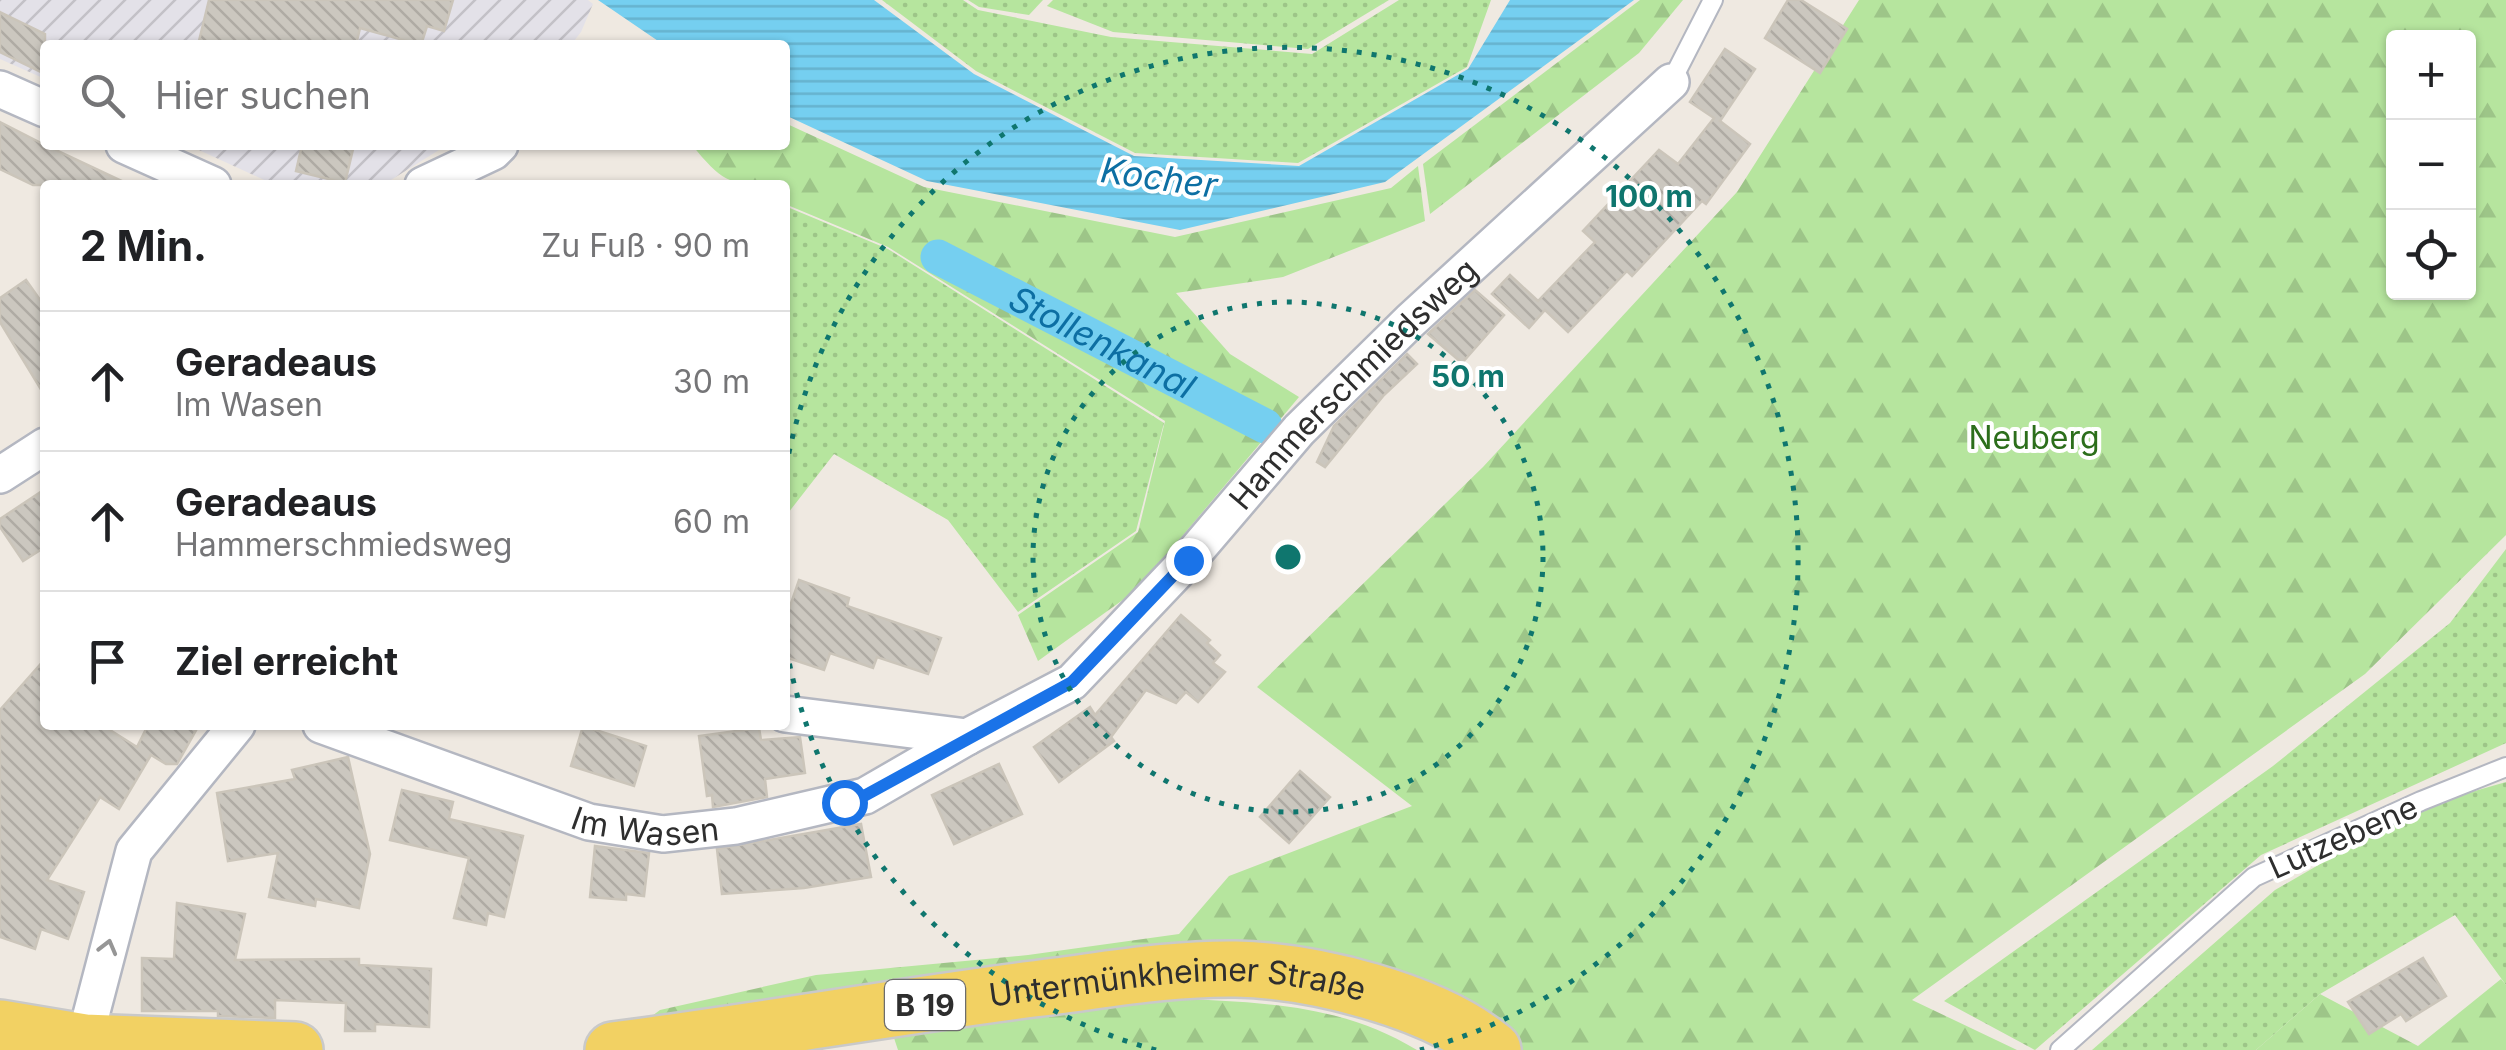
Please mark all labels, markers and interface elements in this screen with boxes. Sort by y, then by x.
map controls [2386,30,2476,300]
button: + [2386,30,2476,120]
search box [40,40,790,150]
icon: search [75,68,130,123]
text: Hier suchen [155,72,371,118]
button: − [2386,120,2476,210]
water label: Kocher [1098,148,1221,206]
text: 100 m [1605,178,1693,214]
button: locate [2386,210,2476,300]
text: 2 Min. [80,220,207,271]
text: Zu Fuß · 90 m [541,226,750,265]
street label: Hammerschmiedsweg [1221,250,1485,517]
water label: Stollenkanal [1003,277,1203,407]
text: Geradeaus [175,339,377,385]
icon: ahead [80,354,135,409]
text: 50 m [1431,358,1505,394]
text: 30 m [673,362,750,401]
text: Im Wasen [175,385,323,424]
park label: Neuberg [1968,418,2100,457]
text: Geradeaus [175,479,377,525]
icon: ahead [80,494,135,549]
text: 60 m [673,502,750,541]
text: Hammerschmiedsweg [175,525,512,564]
route end [1166,538,1212,584]
centre of rings [1270,539,1306,575]
icon: arrive [80,634,135,689]
text: Ziel erreicht [175,638,398,684]
route start [822,780,868,826]
street label: Lutzebene [2262,787,2424,887]
street label: Im Wasen [566,798,721,853]
one-way arrow [97,939,118,956]
street label: Untermünkheimer Straße [986,949,1370,1014]
road number: B 19 [885,980,965,1030]

